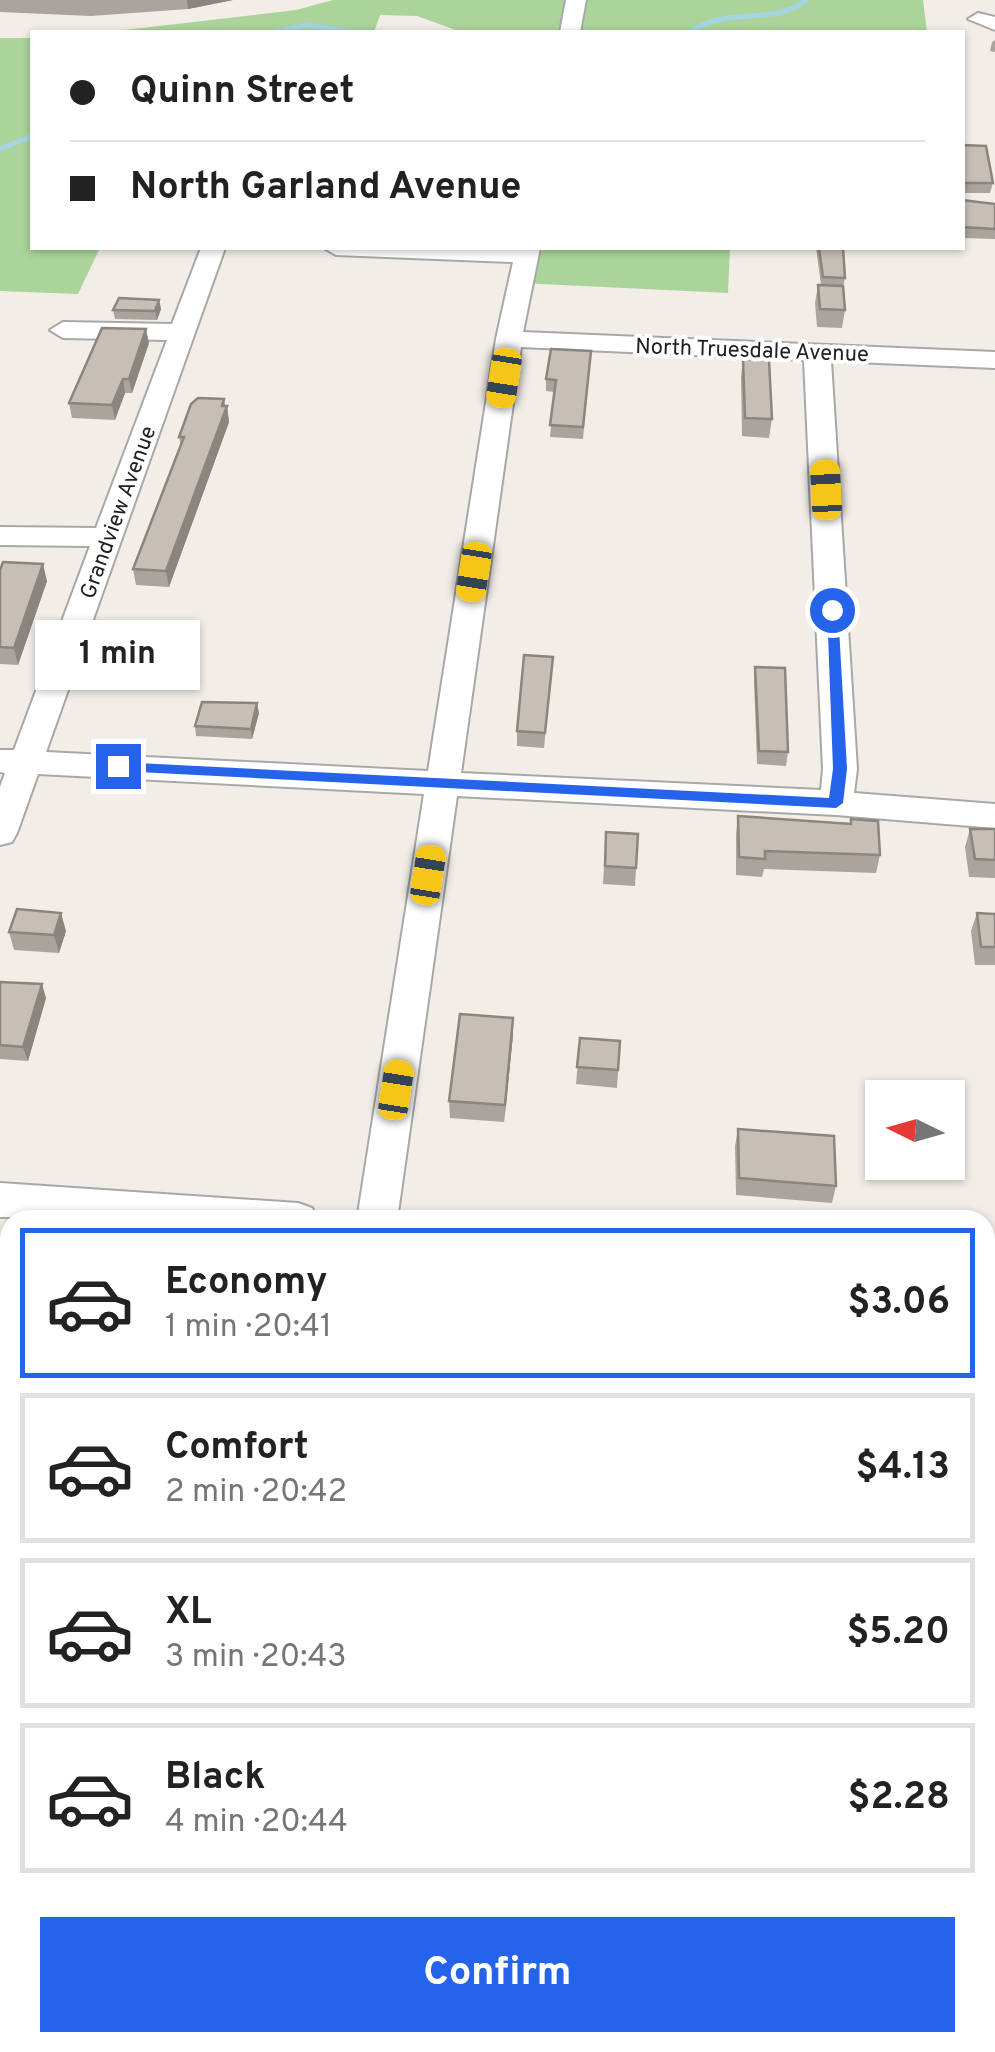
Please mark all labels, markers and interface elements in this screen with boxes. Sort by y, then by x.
text: Quinn Street [130,68,354,117]
text: North Garland Avenue [130,164,521,213]
street label: North Truesdale Avenue [635,334,869,369]
car [484,346,524,410]
street label: Grandview Avenue [75,423,163,603]
car [809,459,843,521]
car [454,540,494,604]
route start [810,588,855,633]
callout: 1 min [36,621,200,691]
text: 1 min [79,635,156,675]
route end [96,744,141,789]
car [408,843,448,907]
car [376,1058,416,1122]
north arrow [865,1080,965,1180]
map controls [865,1080,965,1180]
icon: car [45,1258,135,1348]
text: Economy [165,1259,327,1308]
text: $3.06 [848,1279,950,1328]
text: 1 min · 20:41 [165,1308,332,1348]
icon: car [45,1423,135,1513]
text: Comfort [165,1424,309,1473]
text: $4.13 [856,1444,950,1493]
text: 2 min · 20:42 [165,1473,347,1513]
icon: car [45,1588,135,1678]
text: XL [165,1589,212,1638]
text: $5.20 [846,1609,950,1658]
text: 3 min · 20:43 [165,1638,347,1678]
icon: car [45,1753,135,1843]
text: Black [165,1754,265,1803]
text: $2.28 [847,1774,950,1823]
text: 4 min · 20:44 [165,1803,348,1843]
button: Confirm [40,1917,955,2032]

